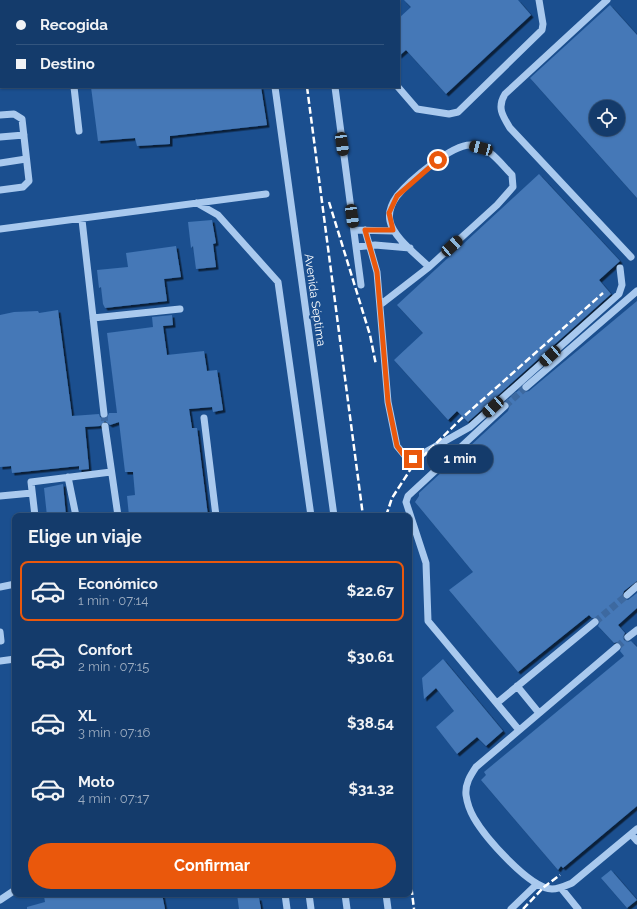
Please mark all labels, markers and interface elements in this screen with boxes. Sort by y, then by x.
text: Recogida [40,16,108,34]
text: Destino [40,55,95,73]
map controls [589,100,625,136]
button: locate [589,100,625,136]
car [334,131,350,157]
car [468,139,494,157]
route start [429,151,447,169]
car [344,203,360,229]
car [439,234,465,258]
street label: Avenida Séptima [302,253,328,347]
car [537,344,563,368]
car [480,395,506,419]
callout: 1 min [427,445,493,473]
route end [404,450,422,468]
text: 1 min [444,451,476,466]
text: Elige un viaje [28,526,142,547]
icon: car [30,573,66,609]
text: Económico [78,575,158,593]
text: $22.67 [347,582,394,600]
text: 1 min · 07:14 [78,593,148,608]
icon: car [30,639,66,675]
text: Confort [78,641,132,659]
text: $30.61 [347,648,394,666]
text: 2 min · 07:15 [78,659,149,674]
icon: car [30,705,66,741]
text: XL [78,707,96,725]
text: $38.54 [347,714,394,732]
text: 3 min · 07:16 [78,725,150,740]
icon: car [30,771,66,807]
text: Moto [78,773,115,791]
text: $31.32 [349,780,394,798]
text: 4 min · 07:17 [78,791,150,806]
button: Confirmar [28,843,396,889]

